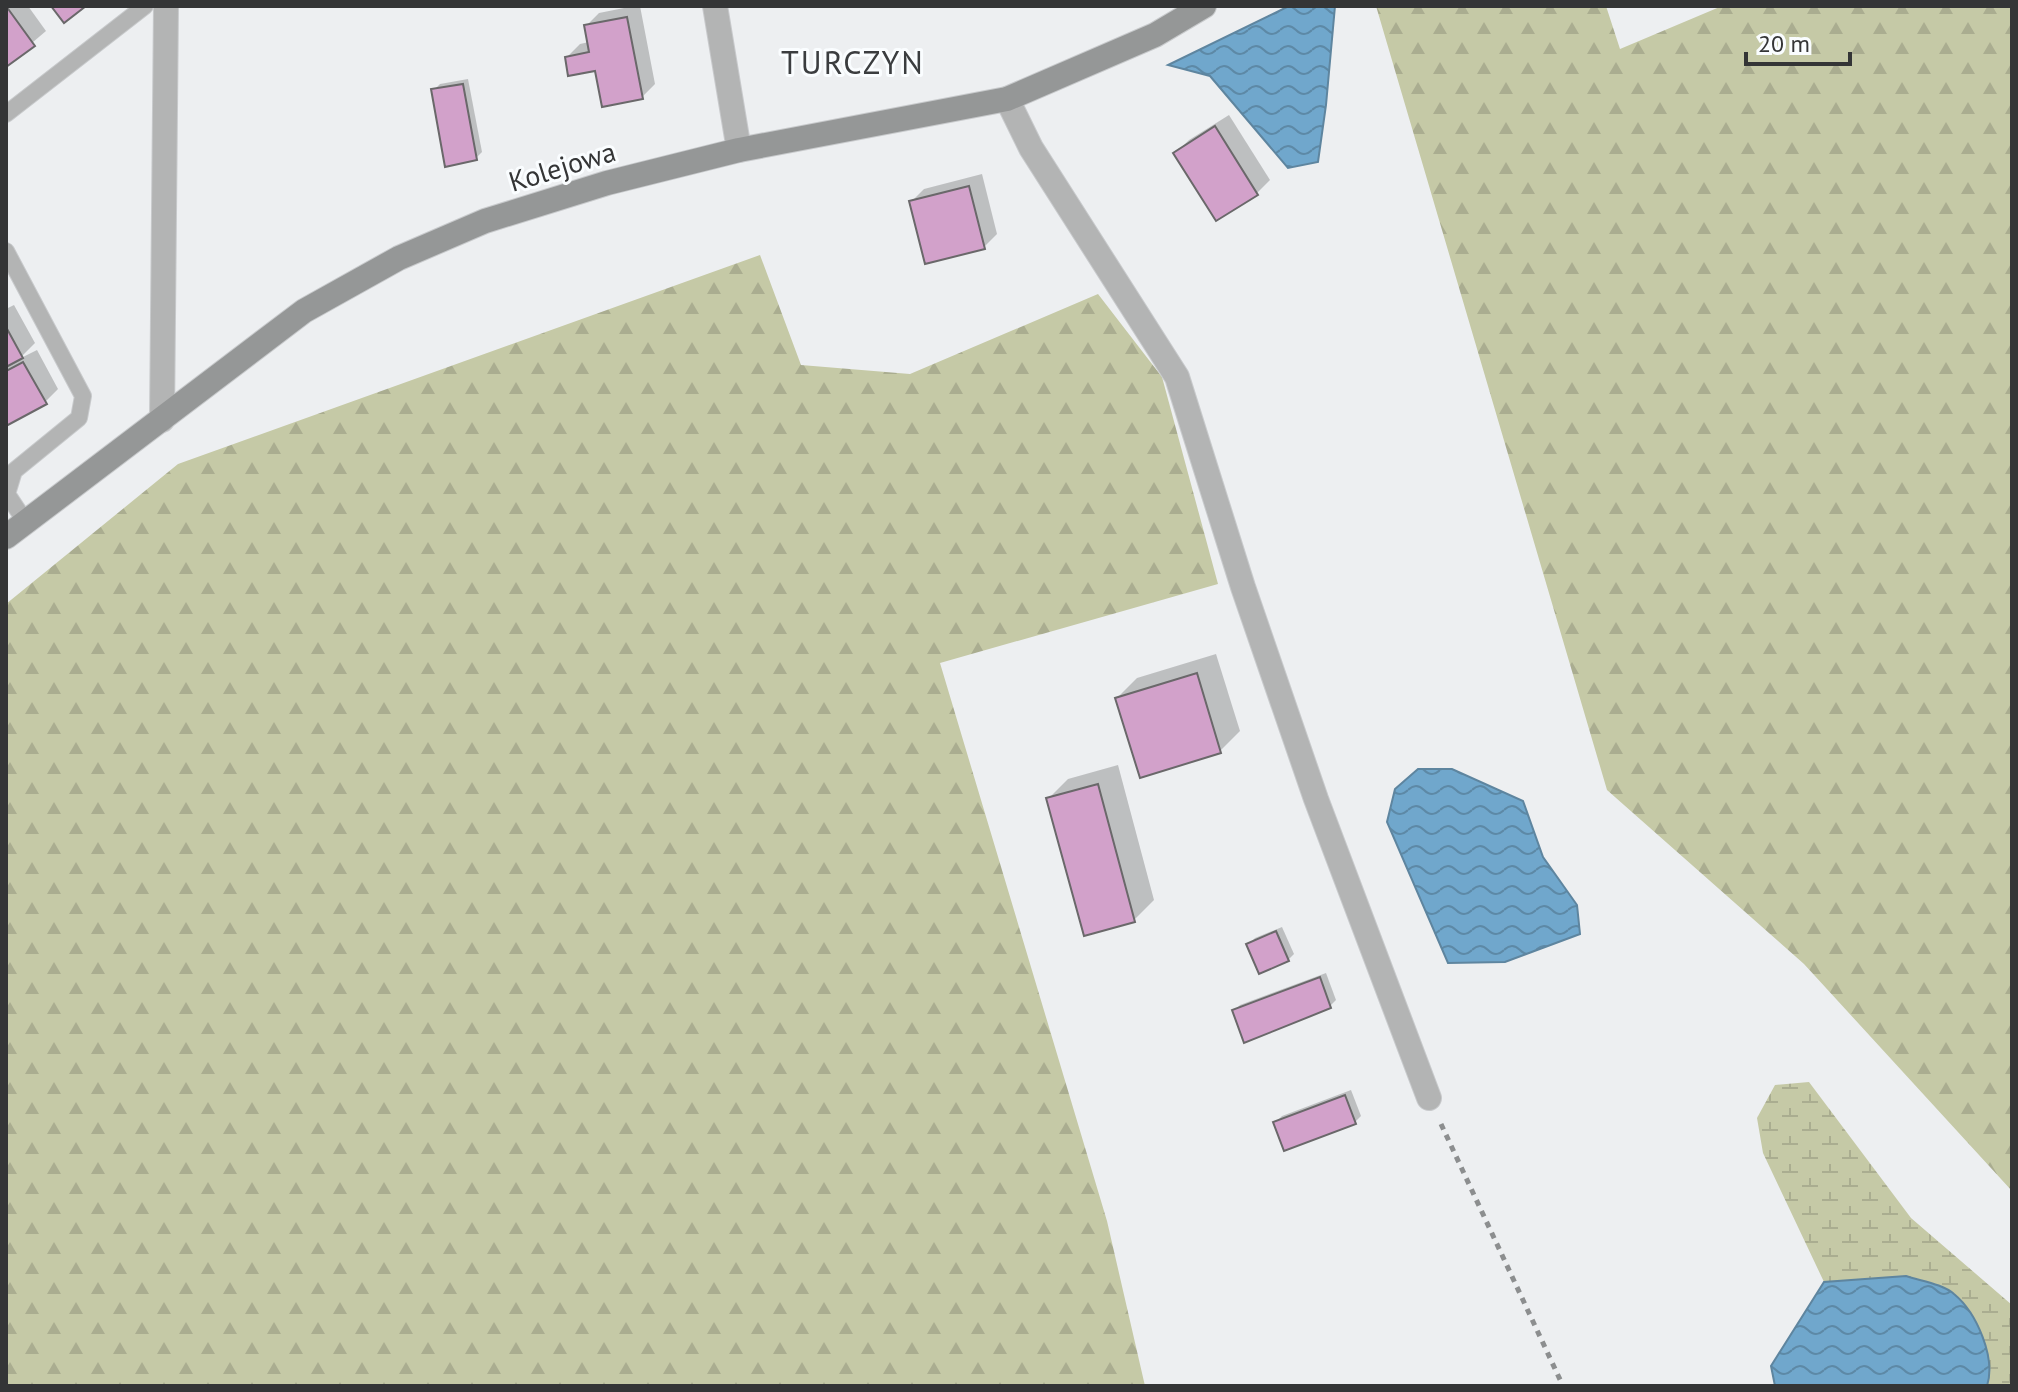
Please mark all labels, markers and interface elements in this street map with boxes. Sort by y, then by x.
scale bar [1746,16,1850,66]
text: 20 m [1758,28,1810,59]
district label: TURCZYN [781,41,925,83]
street label: Kolejowa [504,132,620,200]

